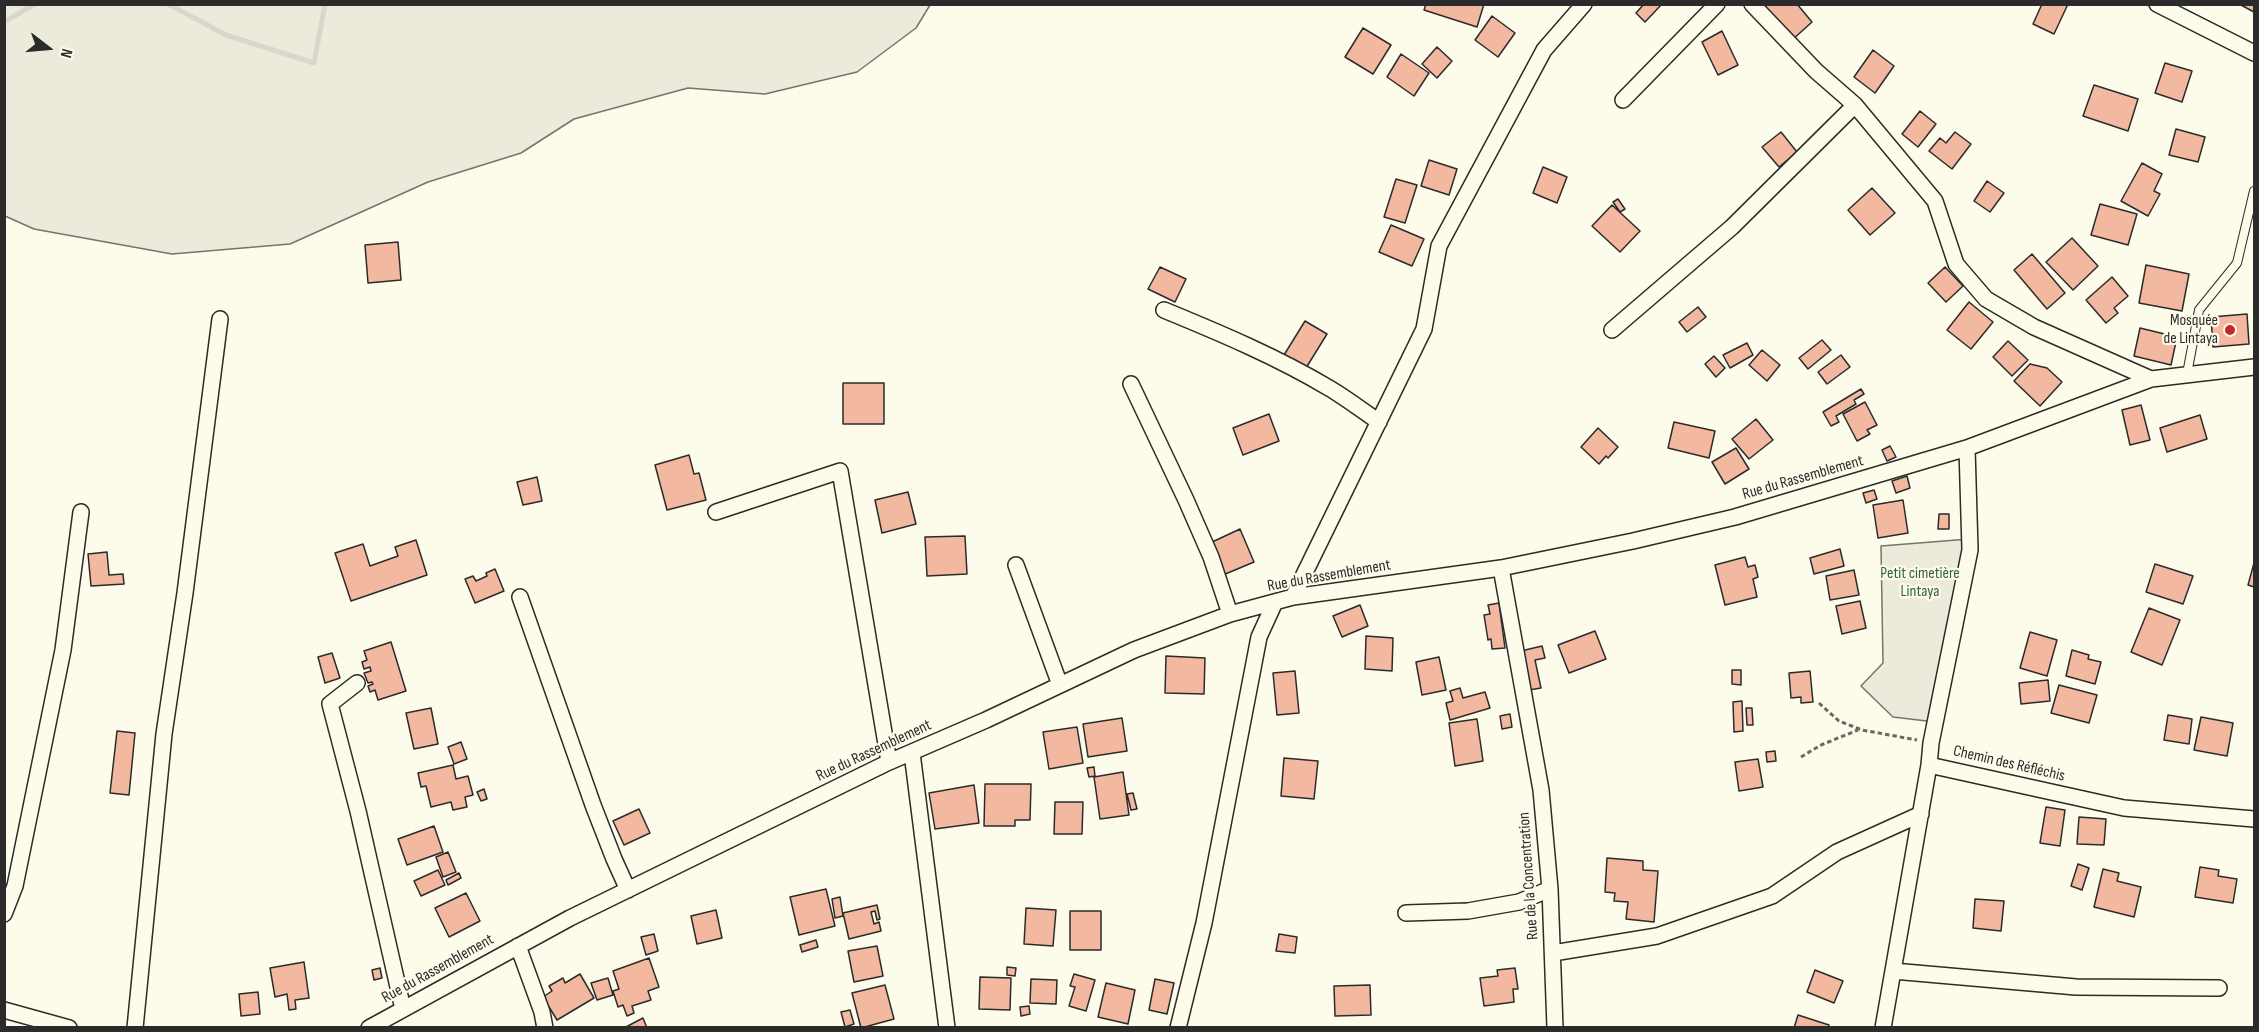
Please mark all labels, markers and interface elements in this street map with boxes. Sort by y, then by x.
north arrow [18,18,78,78]
text: N [55,46,76,60]
place label: Mosquée de Lintaya [2164,311,2218,349]
marker: Mosquée de Lintaya [2223,323,2237,337]
street label: Rue du Rassemblement [1740,452,1866,504]
street label: Rue du Rassemblement [1266,556,1392,596]
park label: Petit cimetière Lintaya [1880,564,1960,602]
street label: Rue du Rassemblement [813,716,935,786]
street label: Chemin des Réfléchis [1951,742,2067,786]
street label: Rue de la Concentration [1515,812,1543,940]
street label: Rue du Rassemblement [379,930,497,1008]

